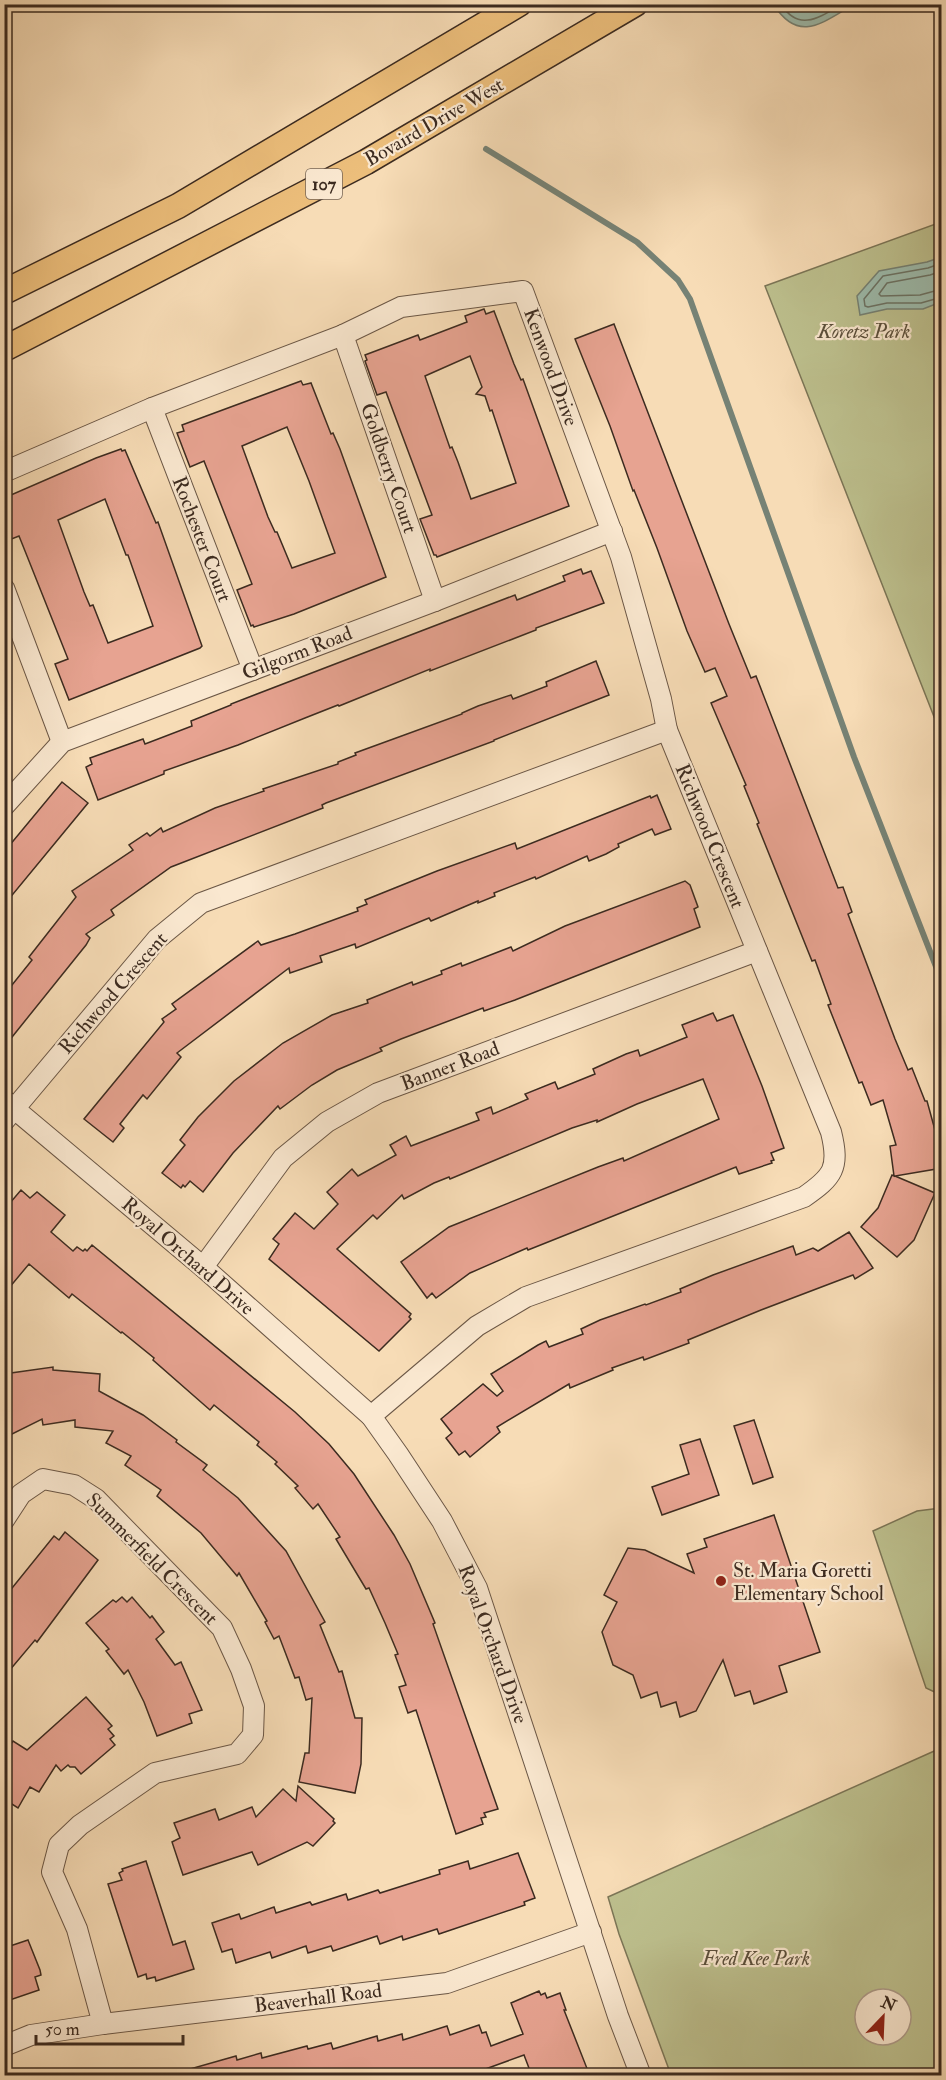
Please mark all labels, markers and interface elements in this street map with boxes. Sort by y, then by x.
street label: Bovaird Drive West [360,72,508,172]
road number: 107 [306,169,342,199]
street label: Kenwood Drive [518,305,584,429]
park label: Koretz Park [817,319,910,344]
street label: Goldberry Court [355,400,423,537]
street label: Rochester Court [167,473,238,606]
street label: Gilgorm Road [239,621,356,685]
street label: Richwood Crescent [670,760,751,912]
street label: Richwood Crescent [53,926,173,1059]
street label: Banner Road [397,1036,503,1096]
street label: Royal Orchard Drive [117,1192,259,1320]
street label: Summerfield Crescent [81,1488,224,1631]
place label: St. Maria Goretti Elementary School [733,1558,884,1606]
street label: Royal Orchard Drive [453,1561,533,1727]
marker: St. Maria Goretti Elementary School [714,1574,728,1588]
park label: Fred Kee Park [701,1946,810,1971]
street label: Beaverhall Road [253,1978,383,2018]
north arrow [853,1987,913,2047]
text: N [877,1992,900,2016]
scale bar [36,2008,183,2046]
text: 50 m [45,2018,80,2041]

